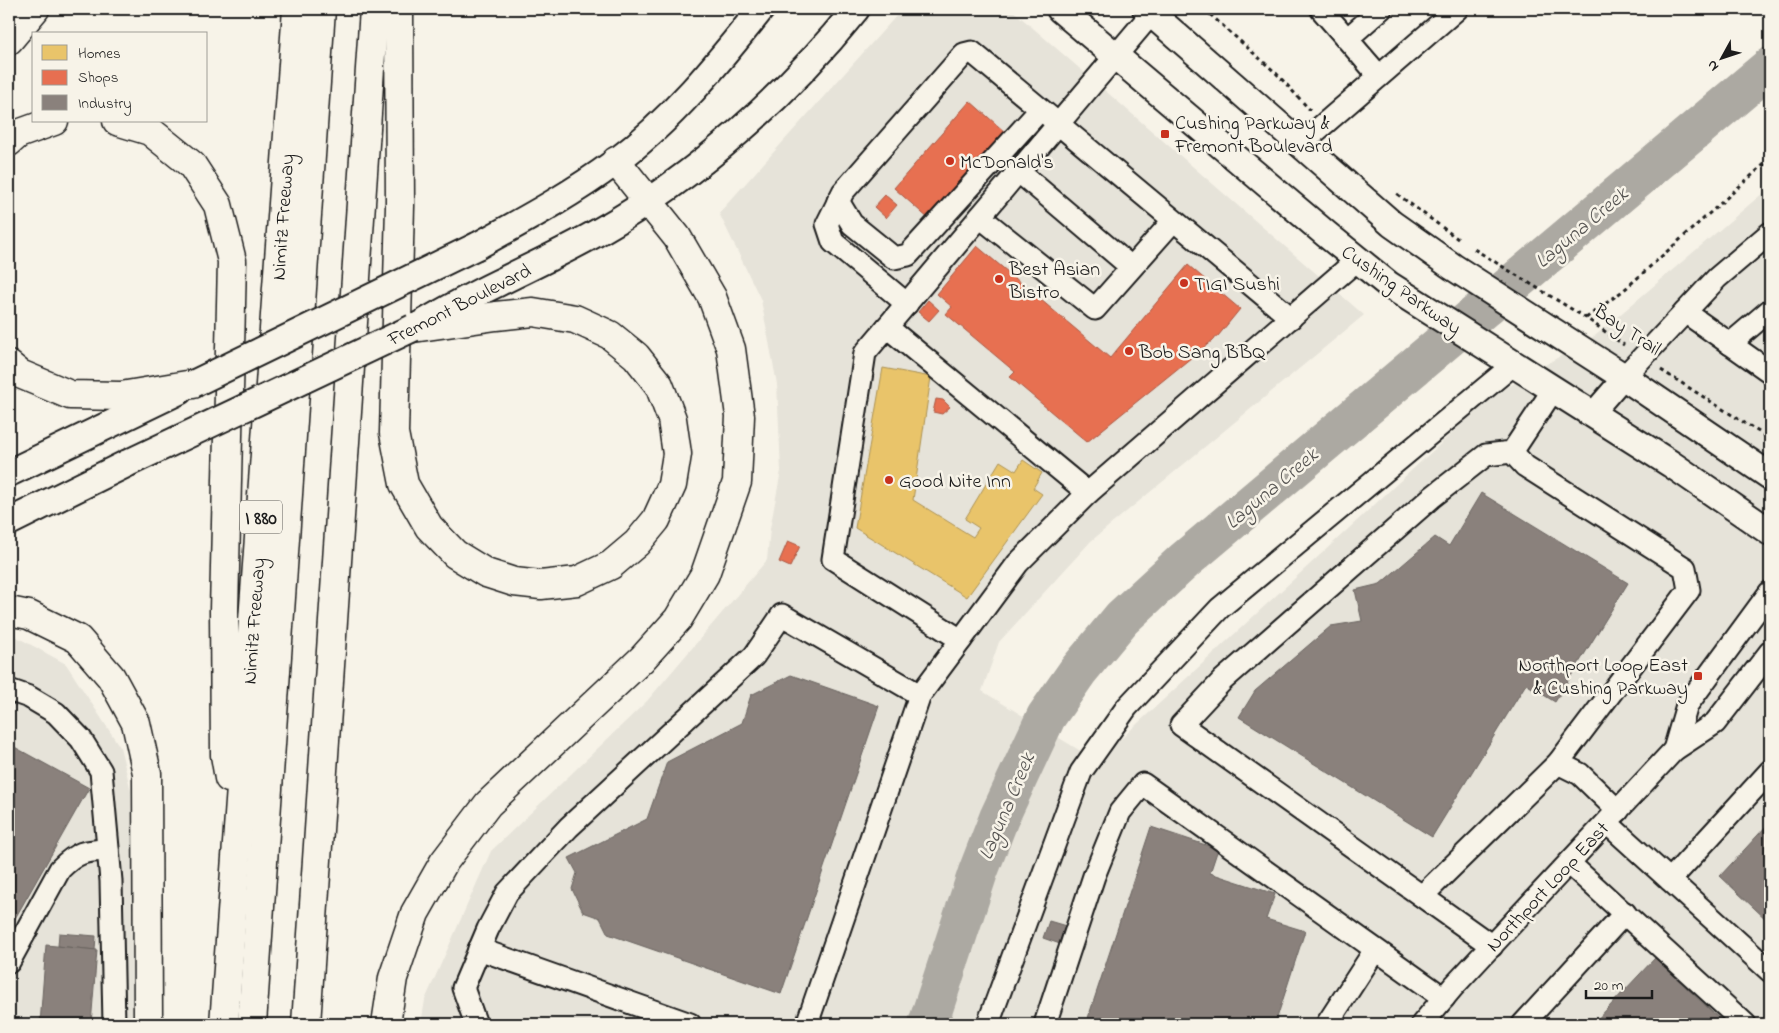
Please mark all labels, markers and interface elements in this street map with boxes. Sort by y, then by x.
legend [32,32,208,122]
north arrow [1696,32,1746,82]
text: Homes [78,43,121,65]
text: N [1702,55,1724,76]
text: Shops [78,67,118,89]
text: Industry [78,93,132,116]
place label: Cushing Parkway & Fremont Boulevard [1174,110,1333,162]
marker: Cushing Parkway & Fremont Boulevard [1159,128,1171,140]
place label: McDonald's [960,149,1054,178]
street label: Nimitz Freeway [266,153,303,281]
marker: McDonald's [944,155,956,167]
water label: Laguna Creek [1529,180,1637,277]
street label: Cushing Parkway [1334,239,1467,344]
place label: Best Asian Bistro [1008,256,1100,308]
street label: Fremont Boulevard [382,258,537,355]
place label: TIGI Sushi [1194,271,1280,300]
marker: Best Asian Bistro [993,273,1005,285]
marker: TIGI Sushi [1178,277,1190,289]
street label: Bay Trail [1586,297,1666,364]
place label: Bob Sang BBQ [1138,339,1266,369]
marker: Bob Sang BBQ [1123,345,1135,357]
water label: Laguna Creek [1219,441,1327,538]
place label: Good Nite Inn [899,468,1011,497]
marker: Good Nite Inn [883,474,895,486]
road number: I 880 [240,501,282,534]
street label: Nimitz Freeway [237,557,274,685]
place label: Northport Loop East & Cushing Parkway [1519,652,1688,705]
marker: Northport Loop East & Cushing Parkway [1692,670,1704,682]
water label: Laguna Creek [972,748,1045,865]
street label: Northport Loop East [1480,816,1617,960]
scale bar [1586,968,1653,1000]
text: 20 m [1594,975,1624,997]

